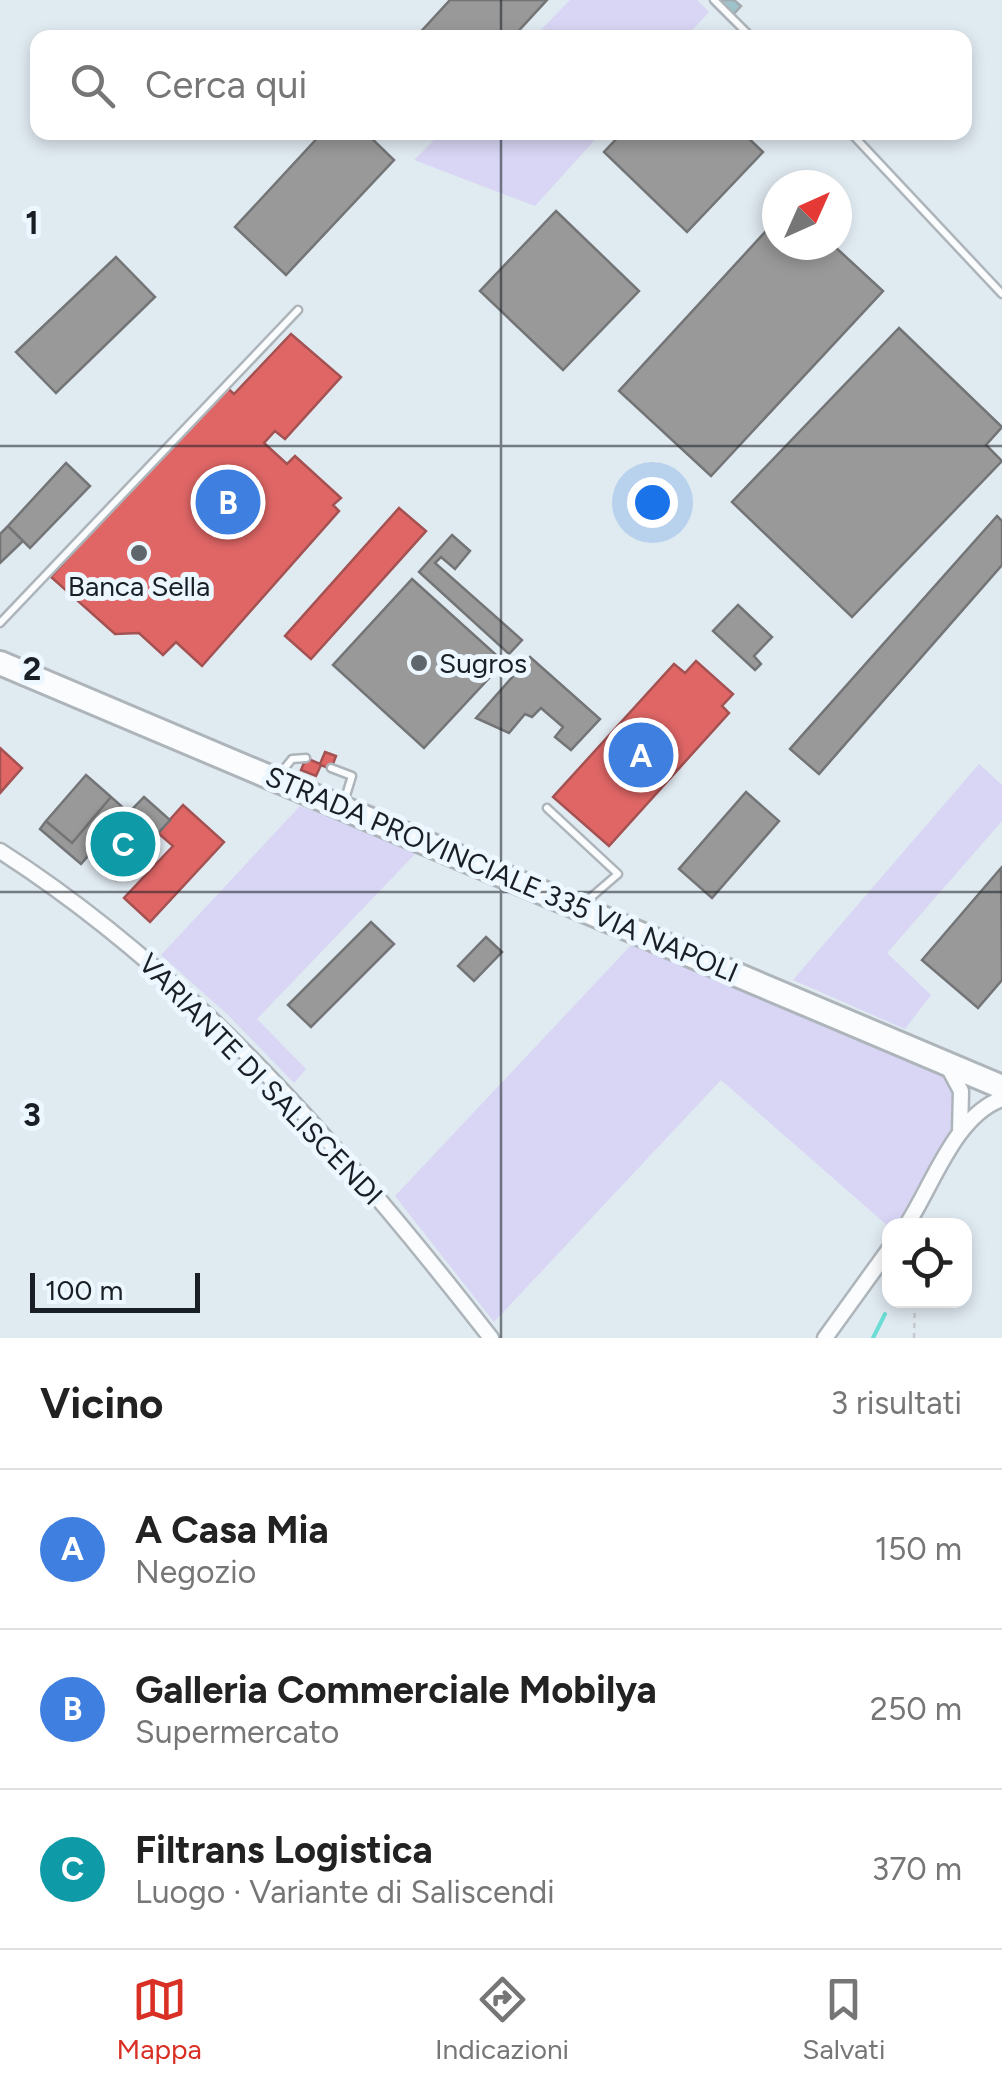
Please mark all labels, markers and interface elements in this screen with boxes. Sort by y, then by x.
search box [30,30,972,140]
icon: search [65,58,120,113]
text: Cerca qui [145,62,307,108]
north arrow [762,170,852,260]
text: 1 [25,204,39,242]
pin: B [196,464,260,540]
your location [627,477,678,528]
marker: Banca Sella [128,542,150,564]
place label: Banca Sella [68,569,210,603]
place label: Sugros [439,646,527,680]
text: 2 [23,650,41,688]
marker: Sugros [408,652,430,674]
pin: A [608,718,674,792]
street label: STRADA PROVINCIALE 335 VIA NAPOLI [261,759,743,989]
pin: C [90,806,156,882]
street label: VARIANTE DI SALISCENDI [132,946,390,1212]
text: 3 [23,1096,41,1134]
map controls [882,1218,972,1308]
button: locate [882,1218,972,1308]
scale bar [30,1268,200,1312]
text: 100 m [45,1273,123,1307]
text: Vicino [40,1378,164,1429]
text: 3 risultati [831,1384,962,1422]
text: A Casa Mia [135,1507,329,1553]
text: A [61,1530,84,1568]
text: 150 m [875,1530,962,1568]
text: Negozio [135,1553,256,1591]
text: Galleria Commerciale Mobilya [135,1667,657,1713]
text: B [63,1690,82,1728]
text: 250 m [870,1690,962,1728]
text: Supermercato [135,1713,339,1751]
text: Filtrans Logistica [135,1827,433,1873]
text: C [61,1850,84,1888]
text: 370 m [872,1850,962,1888]
text: Luogo · Variante di Saliscendi [135,1873,555,1911]
tab: Mappa [117,1972,202,2066]
tab: Indicazioni [435,1972,569,2066]
tab: Salvati [802,1972,885,2066]

